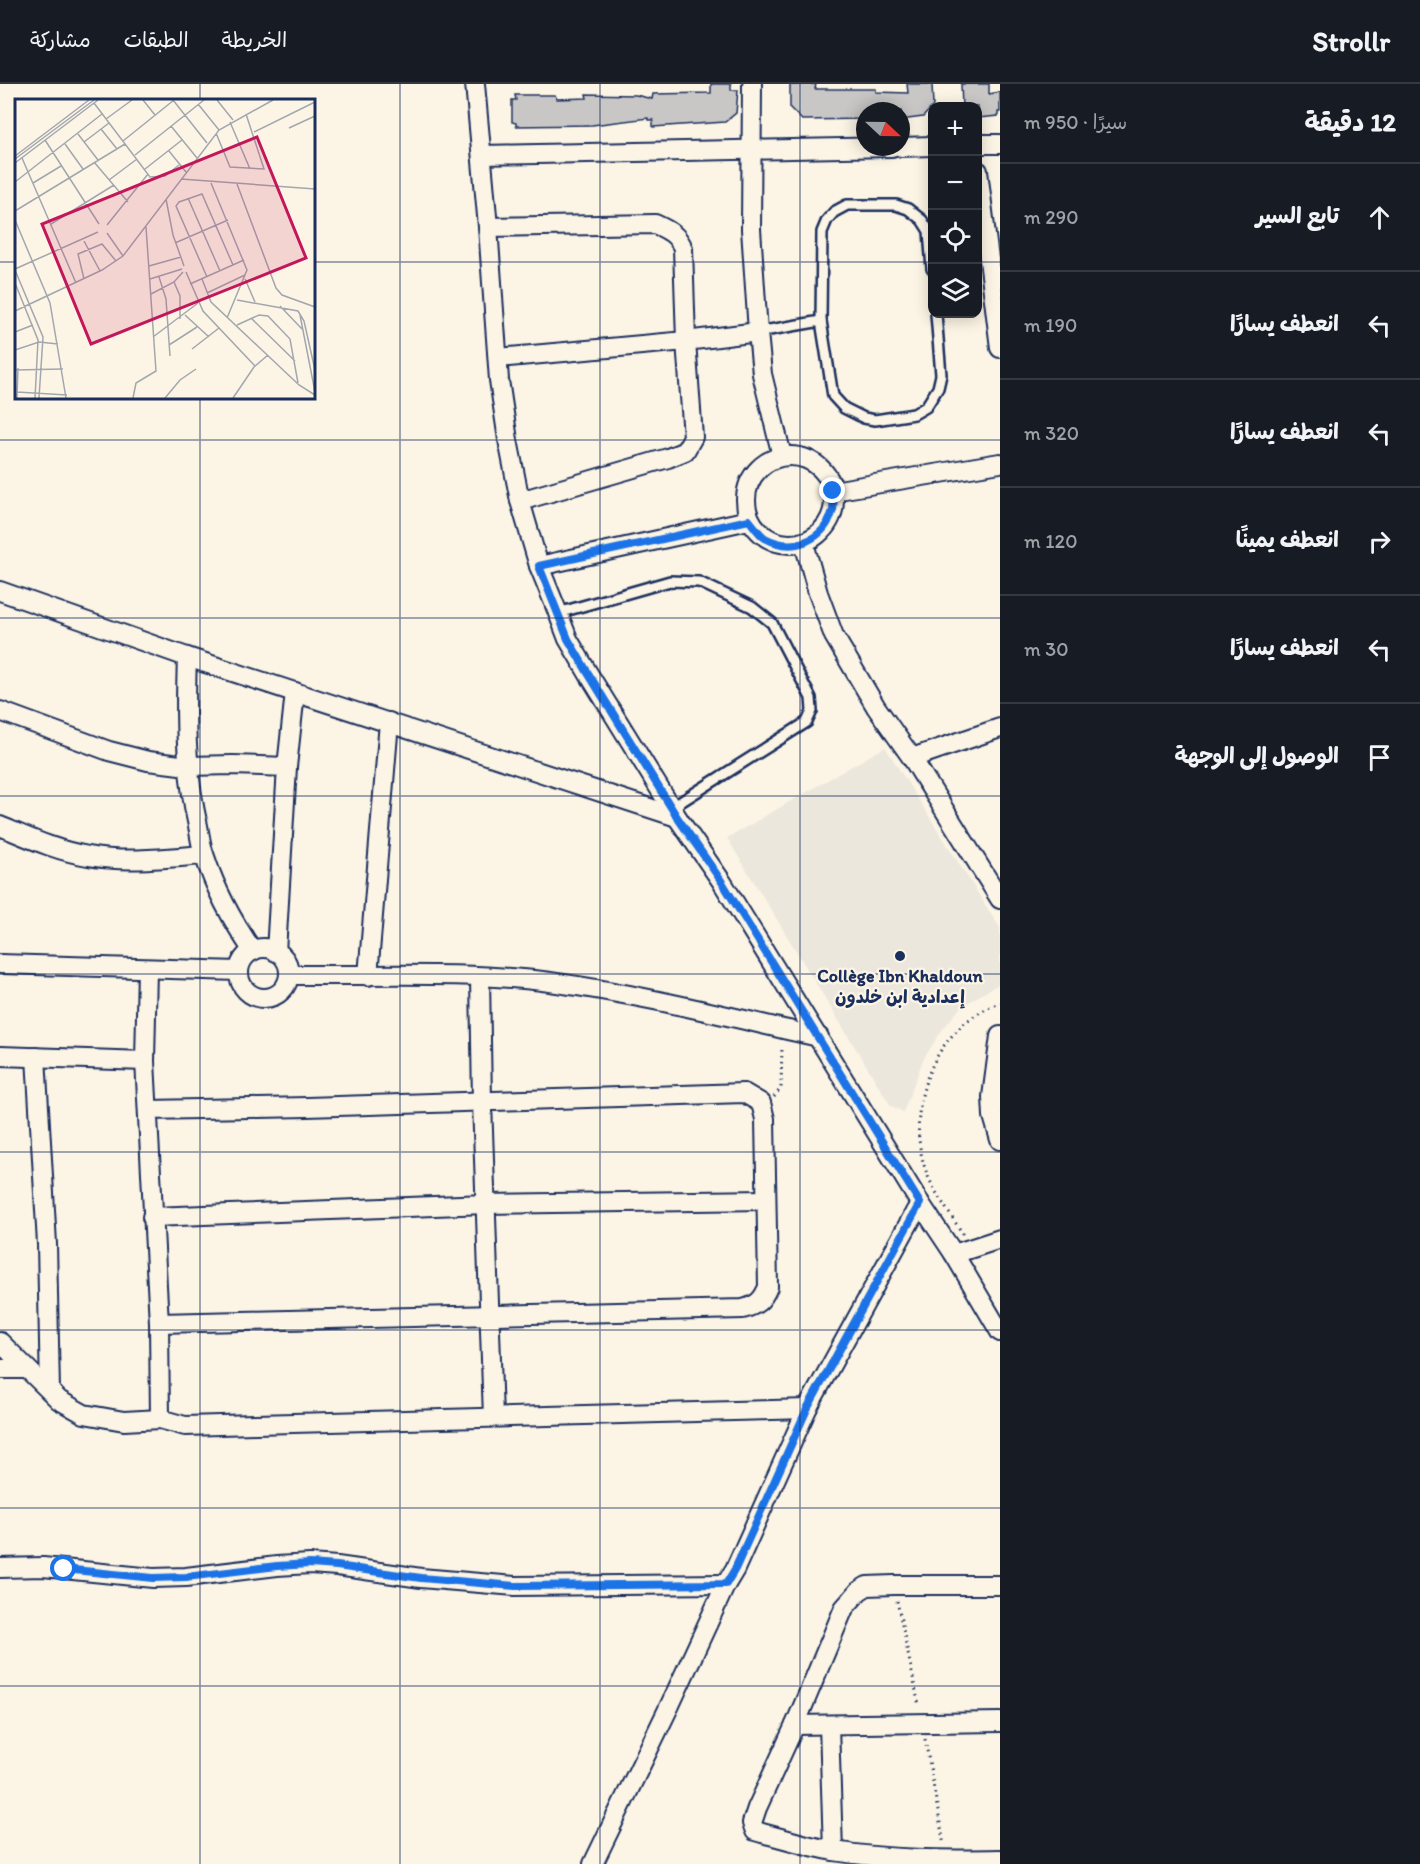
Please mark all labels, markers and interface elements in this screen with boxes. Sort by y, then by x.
text: Strollr [1312,24,1390,58]
text: مشاركة [30,27,91,52]
text: الطبقات [124,27,189,52]
text: الخريطة [222,27,287,52]
inset map [15,99,315,399]
north arrow [856,102,910,156]
map controls [928,102,982,318]
button: + [928,102,982,156]
text: 12 دقيقة [1304,106,1396,138]
text: سيرًا · 950 m [1024,110,1127,134]
button: − [928,156,982,210]
icon: ahead [1363,201,1396,234]
text: تابع السير [1256,202,1339,229]
text: 290 m [1024,205,1079,229]
button: locate [928,210,982,264]
button: layers [928,264,982,318]
icon: left [1363,309,1396,342]
text: انعطف يسارًا [1230,310,1339,337]
text: 190 m [1024,313,1077,337]
icon: left [1363,417,1396,450]
text: انعطف يسارًا [1230,418,1339,445]
text: 320 m [1024,421,1079,445]
route end [819,477,845,503]
icon: right [1363,525,1396,558]
text: انعطف يمينًا [1236,526,1339,553]
text: 120 m [1024,529,1077,553]
icon: left [1363,633,1396,666]
text: انعطف يسارًا [1230,634,1339,661]
text: 30 m [1024,637,1069,661]
icon: arrive [1363,741,1396,774]
text: الوصول إلى الوجهة [1174,742,1339,769]
marker: Collège Ibn Khaldoun إعدادية ابن خلدون [893,949,907,963]
place label: Collège Ibn Khaldoun إعدادية ابن خلدون [817,965,984,1009]
route start [50,1555,76,1581]

